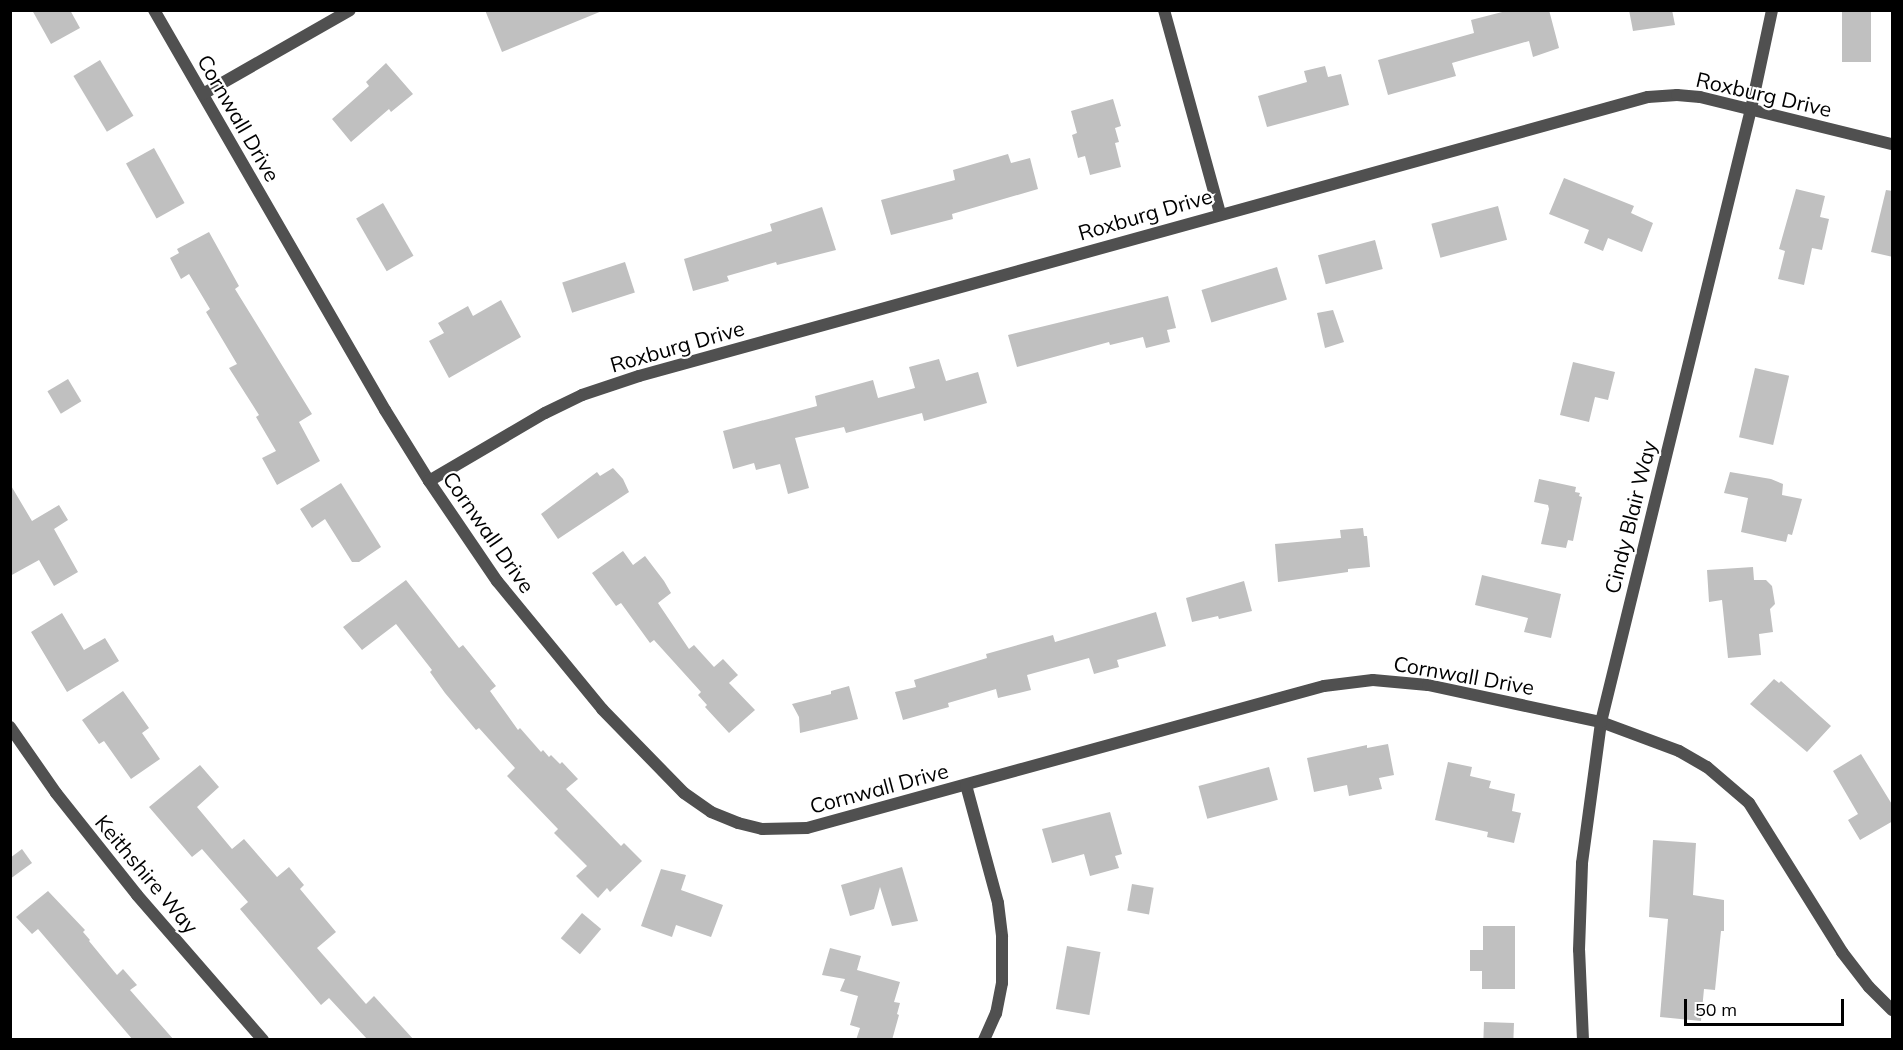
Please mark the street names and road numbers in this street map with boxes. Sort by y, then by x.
street label: Cornwall Drive [193,50,285,186]
street label: Roxburg Drive [1694,66,1834,122]
street label: Roxburg Drive [1075,183,1215,245]
street label: Roxburg Drive [607,315,747,377]
street label: Cindy Blair Way [1599,438,1661,596]
street label: Cornwall Drive [438,466,540,598]
street label: Cornwall Drive [1392,650,1536,700]
street label: Cornwall Drive [807,757,951,819]
street label: Keithshire Way [90,810,204,938]

